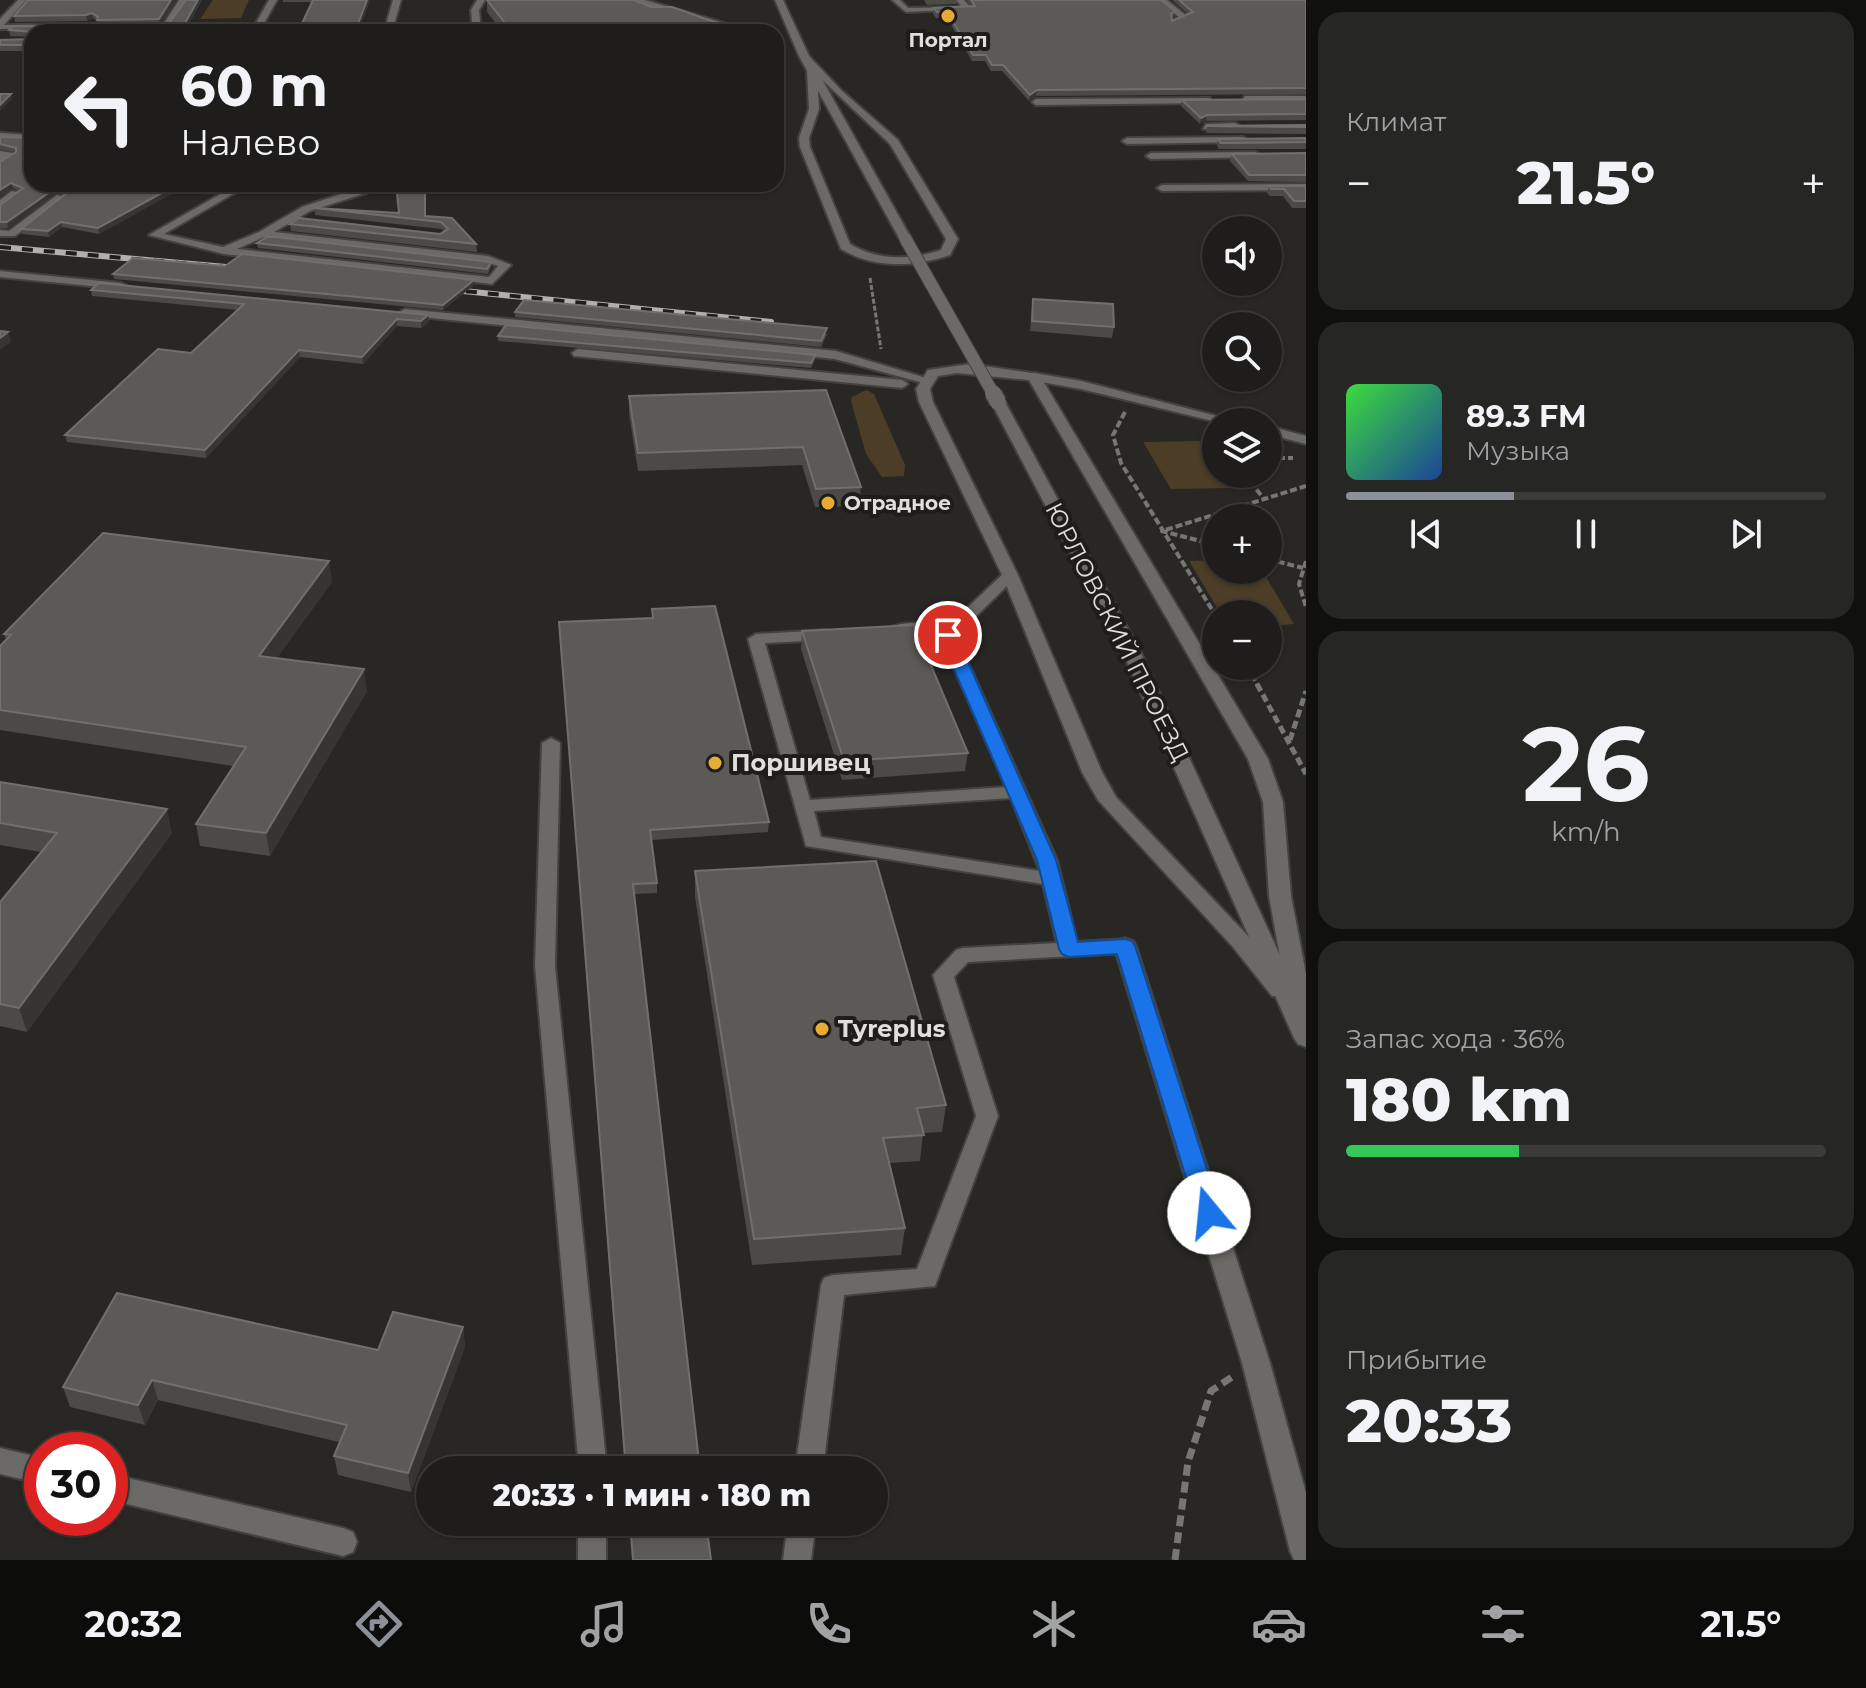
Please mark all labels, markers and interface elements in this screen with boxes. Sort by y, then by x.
marker: Портал [939,7,957,25]
place label: Портал [909,28,987,52]
text: 60 m [180,52,328,120]
icon: left [48,56,152,160]
text: Климат [1346,106,1446,138]
text: Налево [180,120,320,164]
text: 21.5° [1517,146,1655,219]
text: − [1346,156,1371,210]
text: + [1801,156,1826,210]
map controls [1202,216,1282,680]
button: sound [1202,216,1282,296]
button: search [1202,312,1282,392]
text: 89.3 FM [1466,398,1587,435]
button: layers [1202,408,1282,488]
text: Музыка [1466,435,1570,467]
place label: Отрадное [844,491,951,515]
marker: Отрадное [819,494,837,512]
street label: ЮРЛОВСКИЙ ПРОЕЗД [1040,498,1195,766]
button: + [1202,504,1282,584]
icon: previous [1404,512,1448,556]
icon: pause [1564,512,1608,556]
icon: next [1724,512,1768,556]
button: − [1202,600,1282,680]
pin [914,601,982,669]
icon: arrive [926,613,970,657]
text: 26 [1522,700,1650,827]
place label: Поршивец [731,748,871,777]
marker: Поршивец [706,754,724,772]
text: km/h [1551,816,1621,848]
place label: Tyreplus [838,1014,946,1043]
marker: Tyreplus [813,1020,831,1038]
text: Запас хода · 36% [1346,1023,1565,1055]
text: 180 km [1346,1063,1572,1136]
position arrow [1167,1171,1251,1255]
text: Прибытие [1346,1344,1487,1376]
text: 20:33 [1346,1384,1512,1457]
speed limit sign: 30 [24,1432,128,1536]
text: 20:33 · 1 мин · 180 m [493,1477,811,1514]
icon: directions [351,1596,407,1652]
icon: music [576,1596,632,1652]
icon: phone [801,1596,857,1652]
icon: climate [1026,1596,1082,1652]
icon: car [1251,1596,1307,1652]
icon: filters [1475,1596,1531,1652]
text: 20:32 [84,1602,182,1646]
text: 21.5° [1700,1602,1781,1646]

